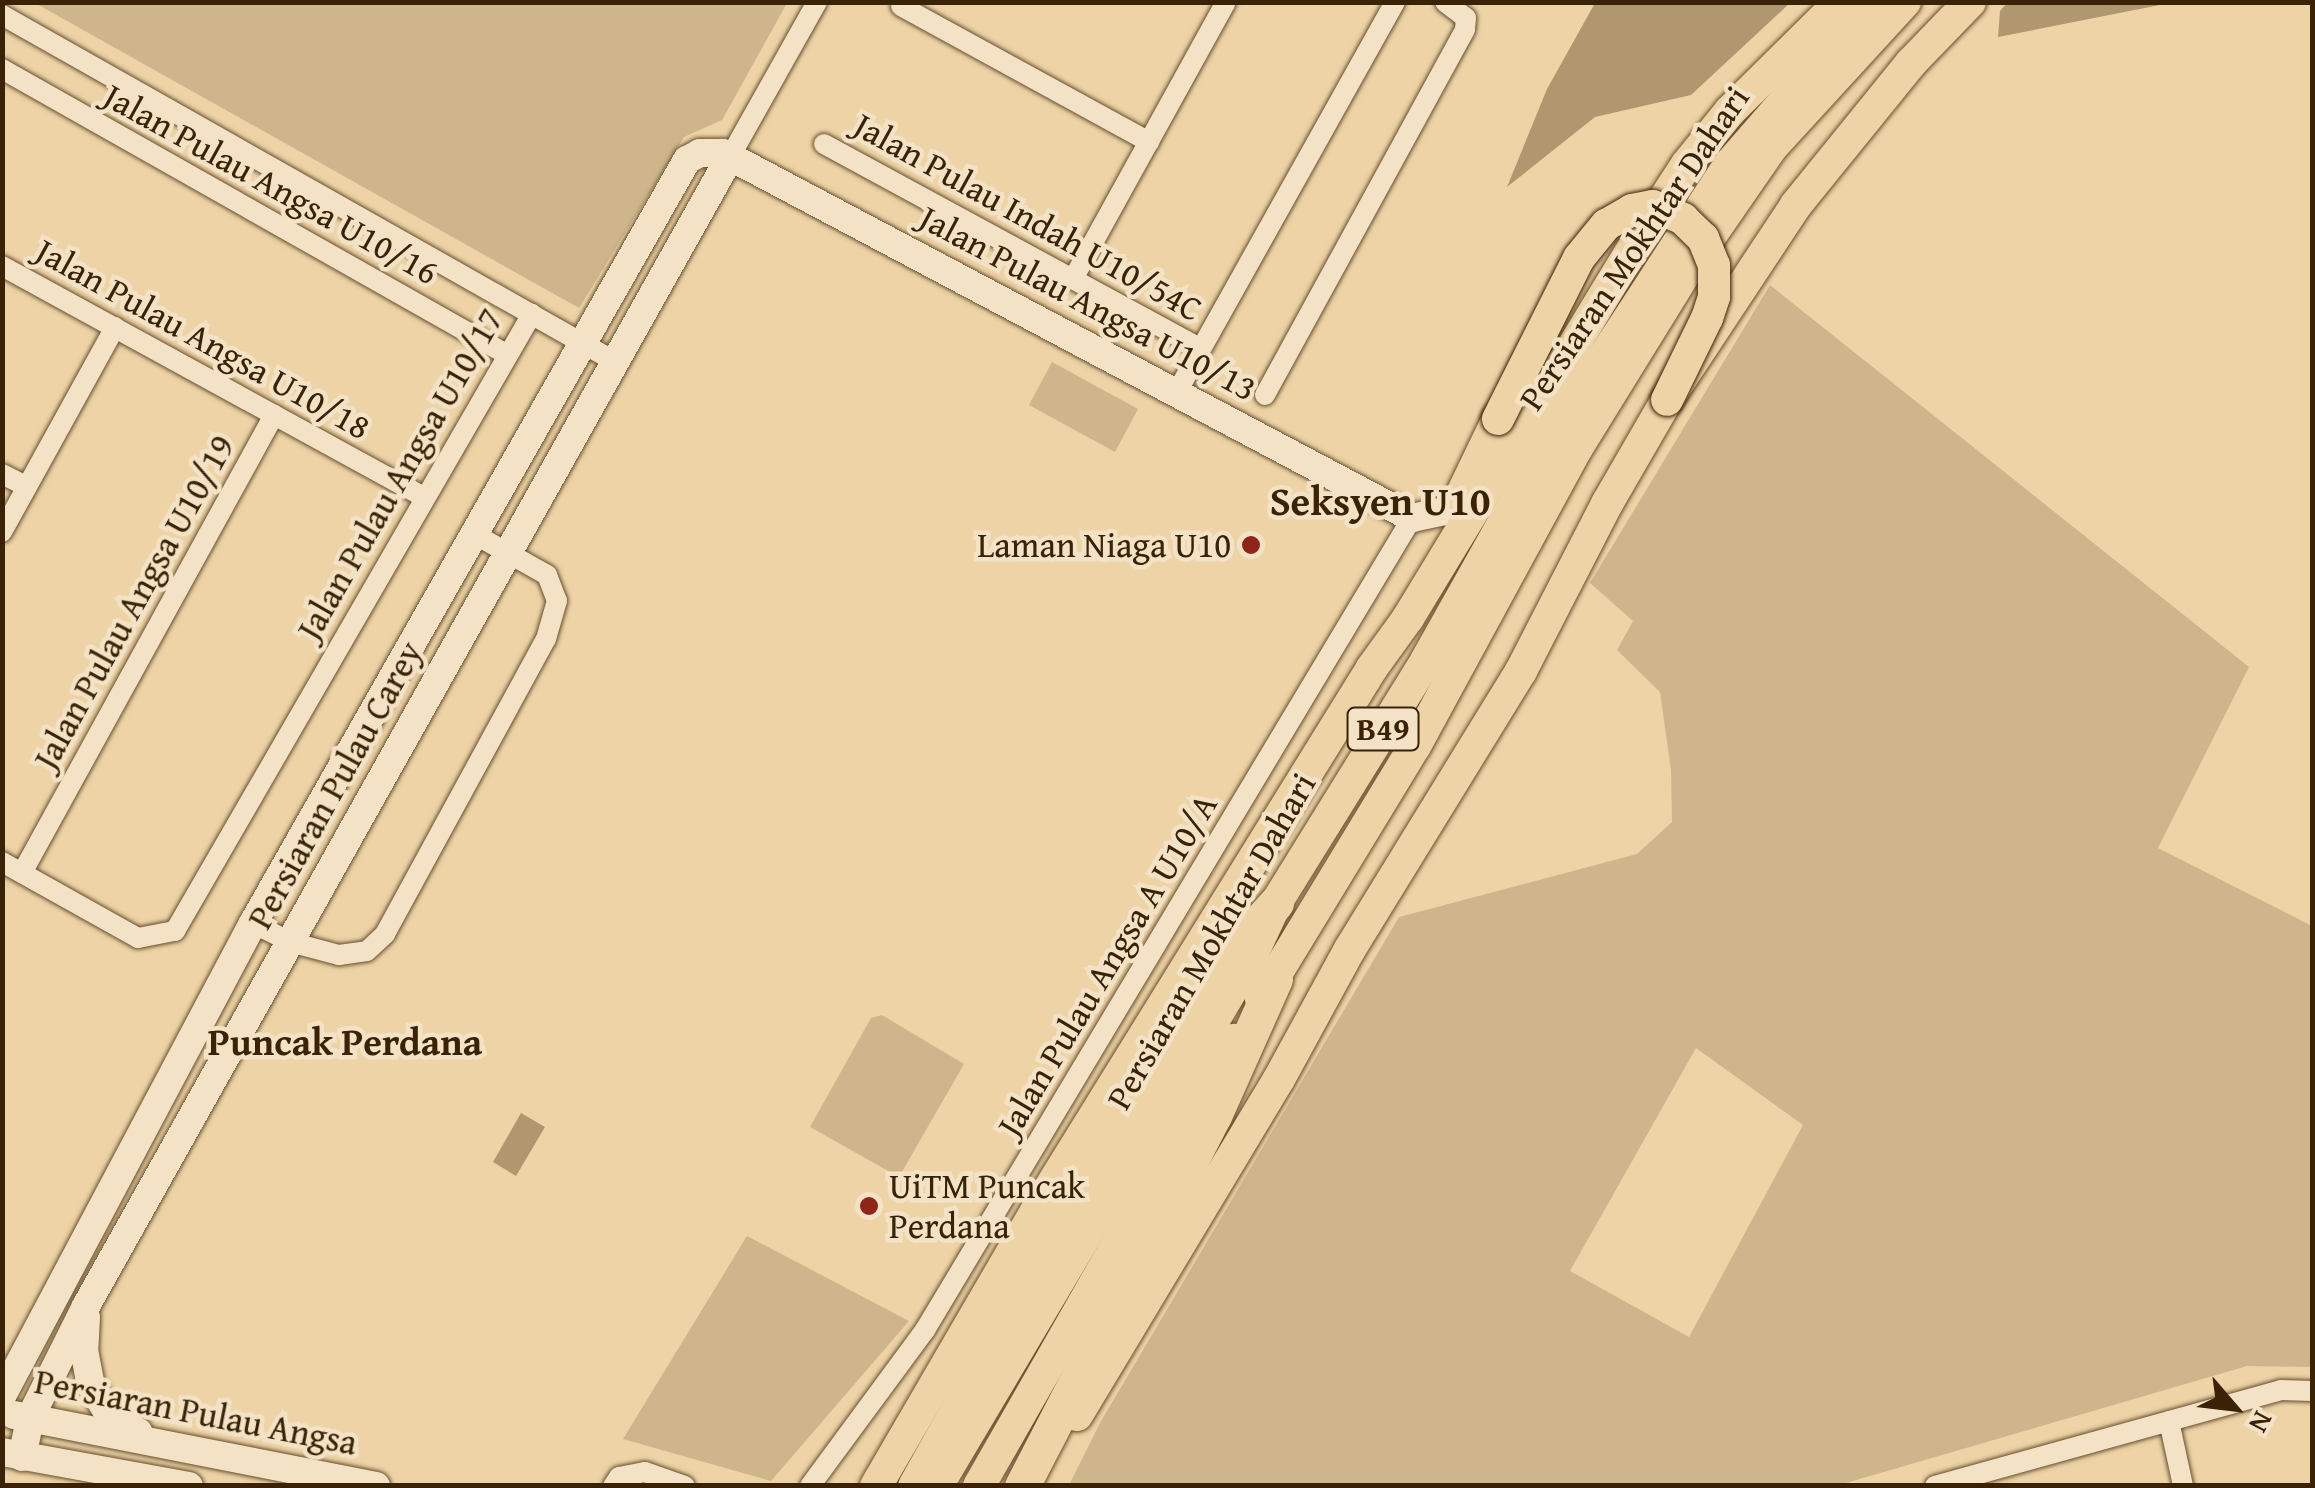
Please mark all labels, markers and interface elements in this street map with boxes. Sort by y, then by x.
street label: Jalan Pulau Angsa U10/16 [97,75,445,293]
street label: Persiaran Mokhtar Dahari [1510,78,1758,418]
street label: Jalan Pulau Indah U10/54C [847,104,1209,330]
street label: Jalan Pulau Angsa U10/13 [912,196,1264,410]
street label: Jalan Pulau Angsa U10/18 [29,230,377,448]
street label: Jalan Pulau Angsa U10/17 [288,301,512,647]
street label: Jalan Pulau Angsa U10/19 [25,428,243,776]
district label: Seksyen U10 [1270,477,1490,525]
place label: Laman Niaga U10 [977,524,1231,566]
marker: Laman Niaga U10 [1240,534,1262,556]
street label: Persiaran Pulau Carey [239,634,431,936]
road number: B49 [1346,702,1420,756]
street label: Persiaran Mokhtar Dahari [1098,765,1324,1117]
street label: Jalan Pulau Angsa A U10/A [988,786,1226,1144]
district label: Puncak Perdana [208,1019,482,1065]
place label: UiTM Puncak Perdana [889,1165,1085,1247]
marker: UiTM Puncak Perdana [858,1195,880,1217]
north arrow [2185,1358,2285,1458]
street label: Persiaran Pulau Angsa [31,1360,361,1464]
text: N [2239,1404,2284,1440]

